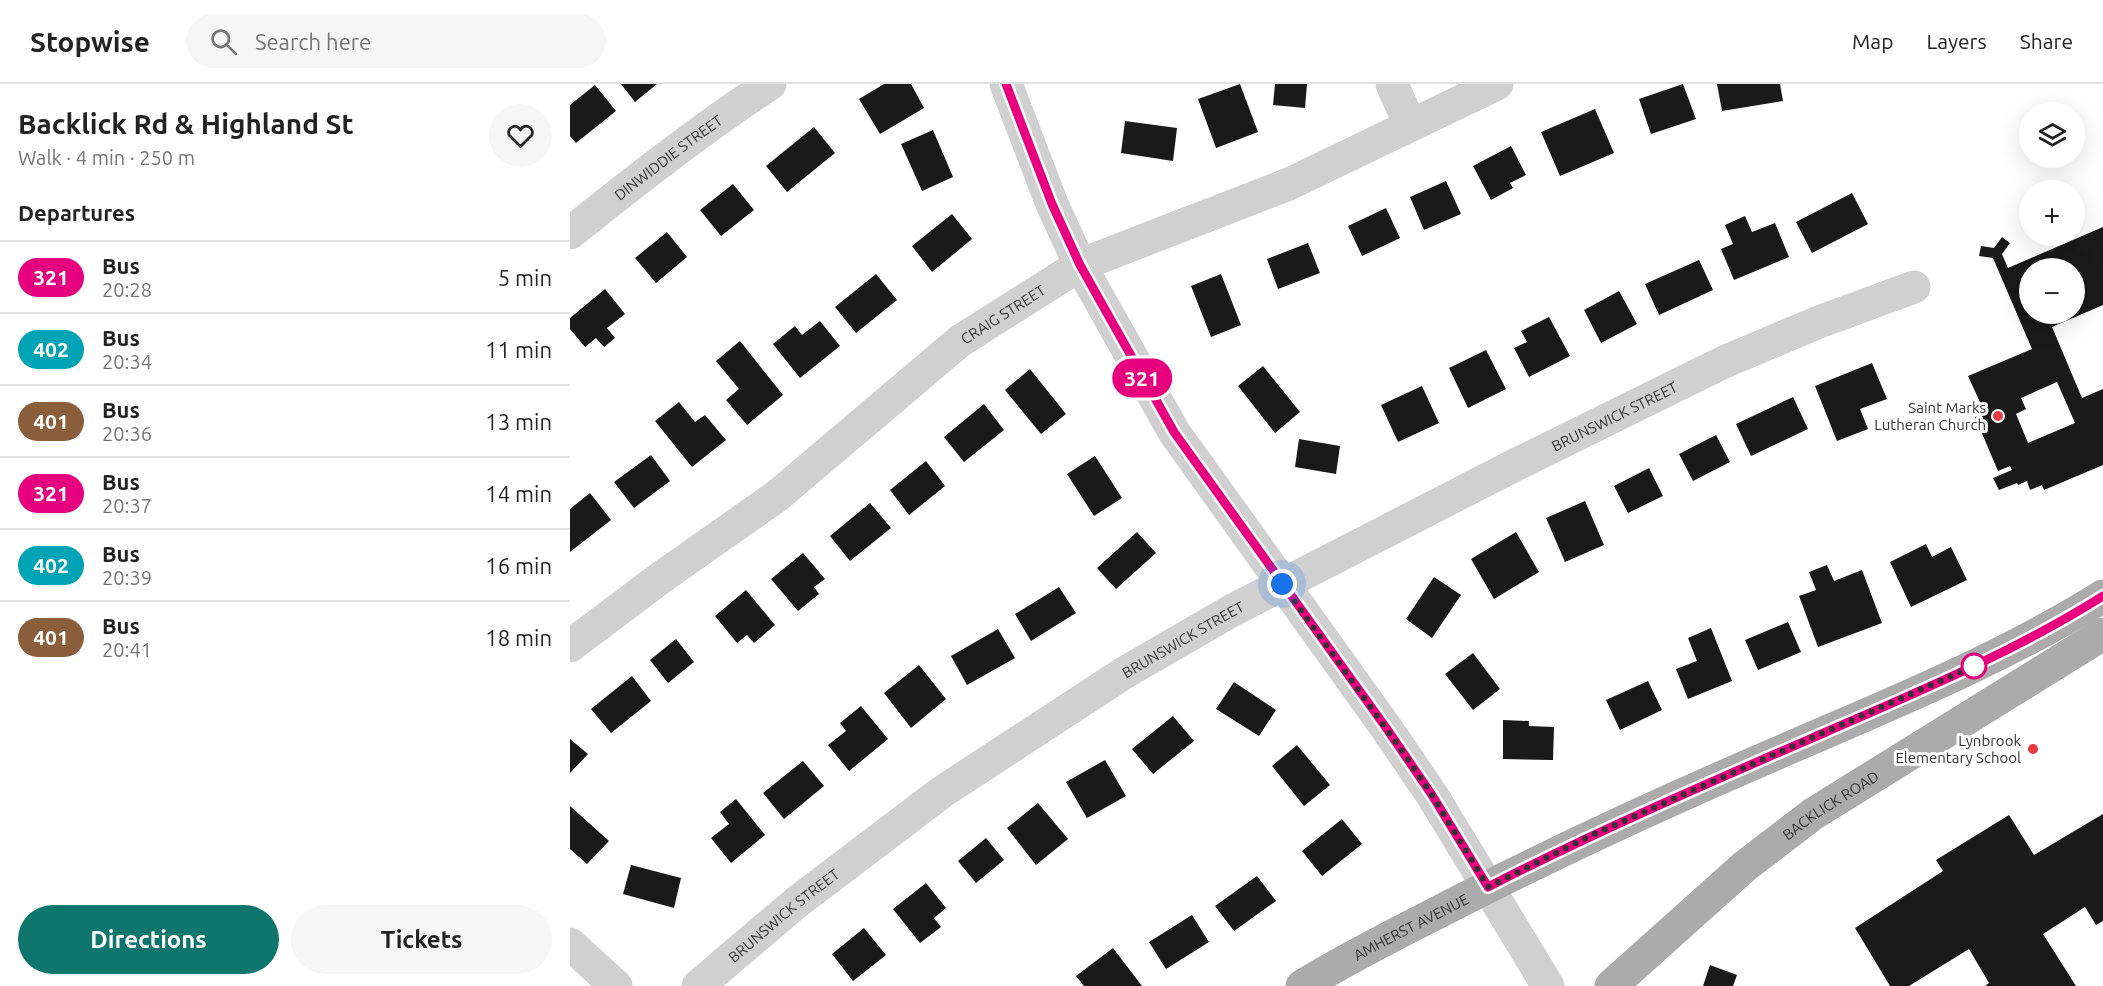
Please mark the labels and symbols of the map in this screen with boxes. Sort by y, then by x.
street label: DINWIDDIE STREET [611,111,726,203]
street label: CRAIG STREET [957,281,1049,347]
line badge: 321 [1108,358,1176,398]
street label: BRUNSWICK STREET [1549,378,1681,454]
place label: Saint Marks Lutheran Church [1874,399,1986,433]
marker: Saint Marks Lutheran Church [1991,409,2005,423]
your location [1267,569,1297,599]
street label: BRUNSWICK STREET [1119,597,1247,681]
unlabelled marker [1961,653,1987,679]
place label: Lynbrook Elementary School [1895,732,2021,766]
marker: Lynbrook Elementary School [2026,742,2040,756]
street label: BACKLICK ROAD [1779,767,1882,843]
street label: BRUNSWICK STREET [725,865,843,965]
street label: AMHERST AVENUE [1350,890,1471,963]

